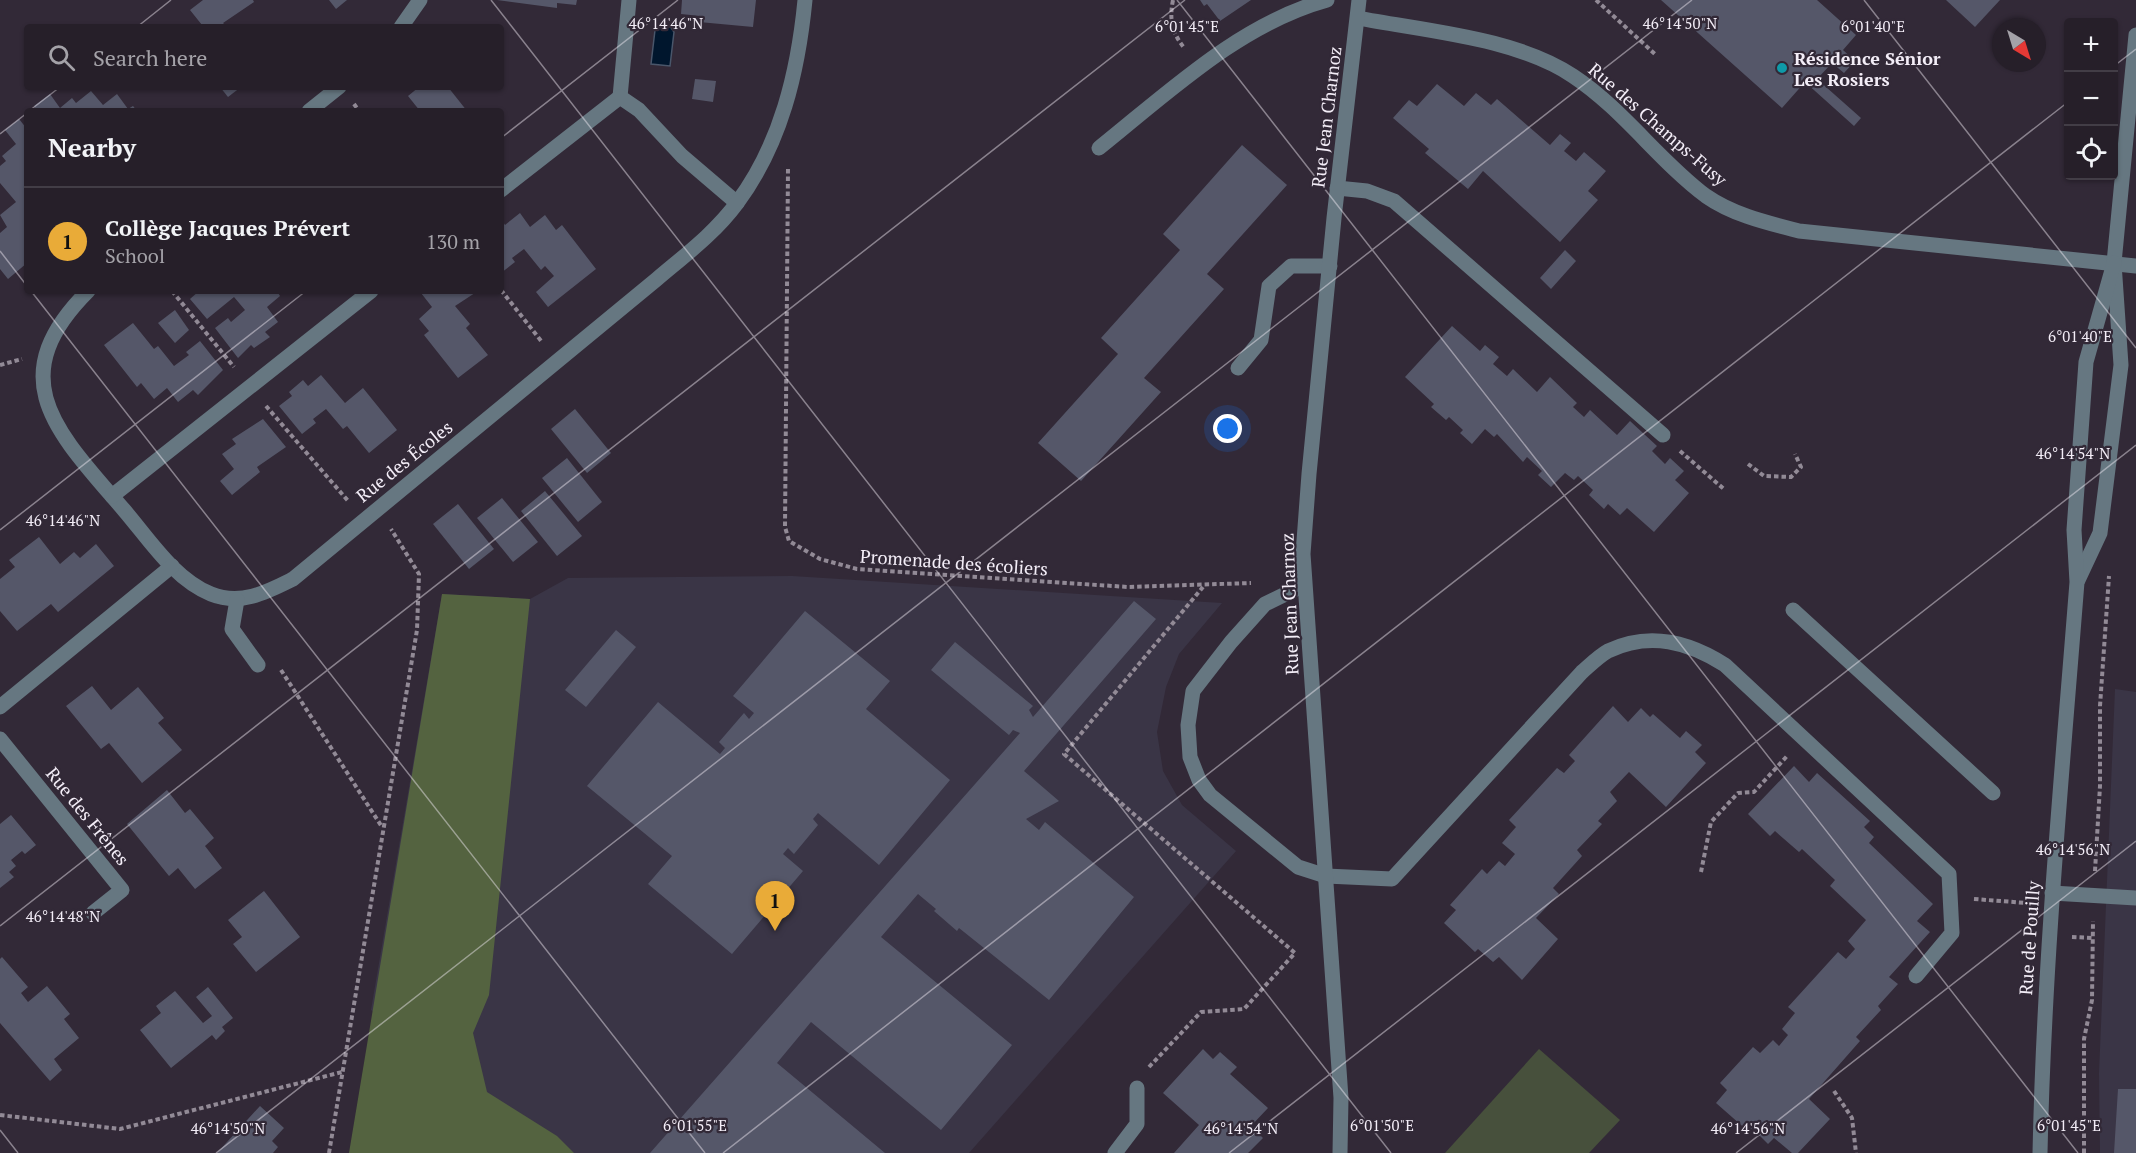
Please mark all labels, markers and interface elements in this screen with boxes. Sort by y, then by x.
text: 46°14'46"N [629,13,703,33]
text: 46°14'50"N [1643,13,1717,33]
text: 6°01'45"E [1155,16,1219,36]
text: 6°01'40"E [1841,16,1905,36]
north arrow [1992,18,2046,72]
map controls [2064,18,2118,180]
button: + [2064,18,2118,72]
search box [24,24,504,90]
icon: search [45,41,78,74]
text: Search here [93,43,207,72]
street label: Rue Jean Charnoz [1305,45,1347,189]
place label: Résidence Sénior Les Rosiers [1794,46,1941,91]
street label: Rue des Champs-Fusy [1584,57,1733,191]
marker: Résidence Sénior Les Rosiers [1775,61,1789,75]
button: − [2064,72,2118,126]
button: locate [2064,126,2118,180]
text: Nearby [48,130,136,164]
text: Collège Jacques Prévert [105,213,350,242]
text: 1 [62,228,73,255]
text: 130 m [426,228,480,255]
text: School [105,242,165,269]
text: 6°01'40"E [2048,326,2112,346]
your location [1213,414,1242,443]
street label: Rue des Écoles [351,415,457,507]
text: 46°14'54"N [2036,443,2110,463]
text: 46°14'46"N [26,510,100,530]
street label: Rue Jean Charnoz [1275,533,1303,675]
street label: Promenade des écoliers [859,543,1049,581]
street label: Rue des Frênes [41,762,135,870]
text: 46°14'56"N [2036,839,2110,859]
street label: Rue de Pouilly [2013,879,2045,996]
pin: 1 [756,882,794,931]
text: 46°14'48"N [26,906,100,926]
text: 6°01'55"E [663,1115,727,1135]
text: 6°01'50"E [1350,1115,1414,1135]
text: 6°01'45"E [2037,1115,2101,1135]
text: 46°14'50"N [191,1118,265,1138]
text: 46°14'54"N [1204,1118,1278,1138]
text: 46°14'56"N [1711,1118,1785,1138]

